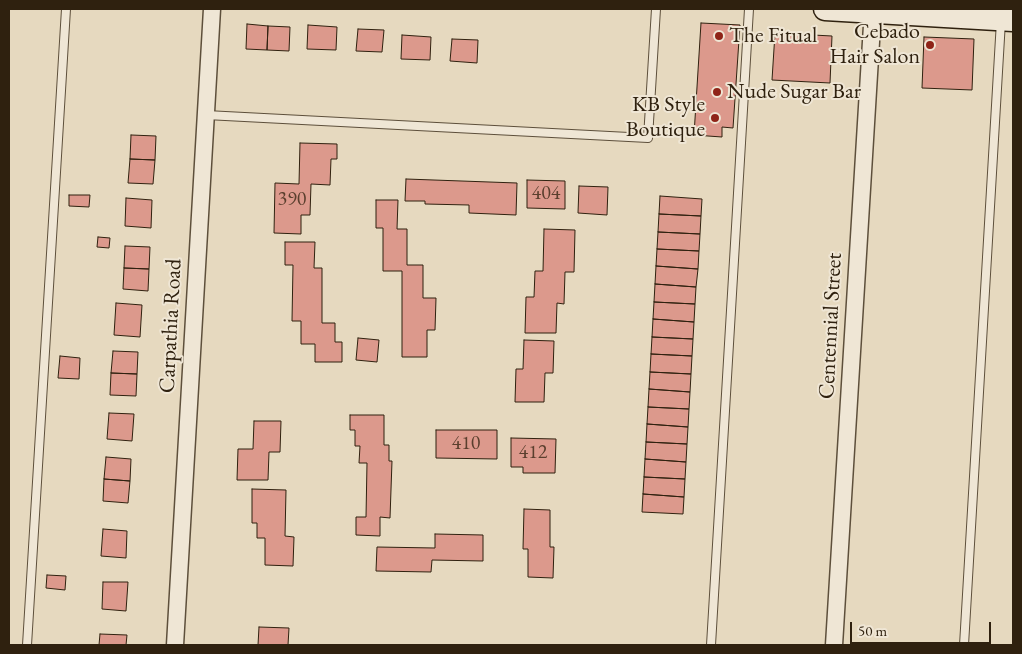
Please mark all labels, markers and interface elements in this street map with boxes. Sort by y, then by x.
place label: Cebado Hair Salon [829,19,920,70]
place label: The Fitual [729,23,817,49]
marker: The Fitual [713,30,725,42]
marker: Cebado Hair Salon [924,39,936,51]
place label: Nude Sugar Bar [727,79,861,105]
marker: Nude Sugar Bar [711,86,723,98]
place label: KB Style Boutique [626,92,705,144]
marker: KB Style Boutique [709,112,721,124]
house number: 404 [532,182,560,206]
house number: 390 [278,188,306,212]
street label: Centennial Street [814,252,848,400]
street label: Carpathia Road [154,258,188,394]
house number: 410 [452,432,480,456]
house number: 412 [519,441,547,465]
scale bar [852,612,993,644]
text: 50 m [858,621,887,640]

